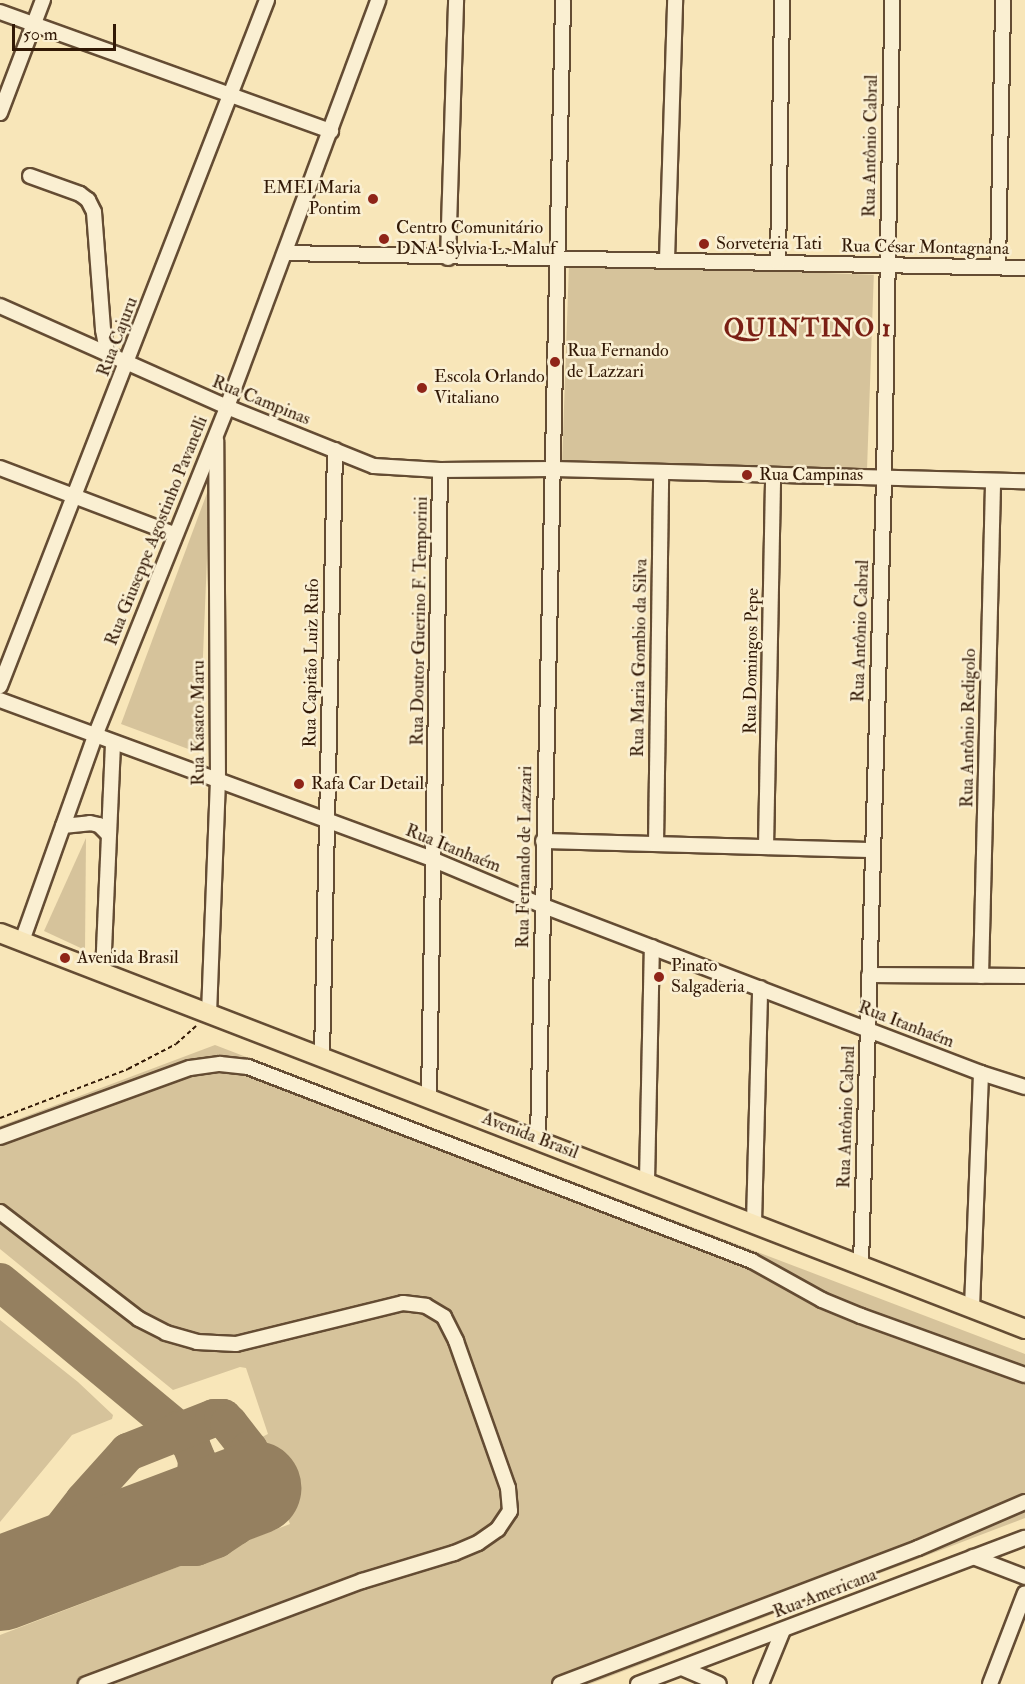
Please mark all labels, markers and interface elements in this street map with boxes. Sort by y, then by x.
scale bar [15,12,118,50]
text: 50 m [23,23,58,46]
street label: Rua Antônio Cabral [859,74,883,218]
place label: EMEI Maria Pontim [263,178,361,220]
marker: EMEI Maria Pontim [366,192,380,206]
place label: Centro Comunitário DNA-Sylvia L. Maluf [396,218,556,260]
marker: Centro Comunitário DNA-Sylvia L. Maluf [377,232,391,246]
place label: Sorveteria Tati [716,233,822,255]
street label: Rua César Montagnana [841,236,1009,260]
marker: Sorveteria Tati [697,237,711,251]
street label: Rua Cajuru [93,294,143,380]
district label: QUINTINO 1 [724,315,892,343]
place label: Rua Fernando de Lazzari [567,341,669,384]
marker: Rua Fernando de Lazzari [548,355,562,369]
place label: Escola Orlando Vitaliano [434,367,545,410]
street label: Rua Campinas [209,371,313,431]
marker: Escola Orlando Vitaliano [415,381,429,395]
street label: Rua Giuseppe Agostinho Pavanelli [101,413,213,649]
place label: Rua Campinas [759,464,863,486]
marker: Rua Campinas [740,468,754,482]
street label: Rua Doutor Guerino F. Temporini [407,496,433,746]
street label: Rua Maria Gombio da Silva [627,559,653,757]
street label: Rua Antônio Cabral [848,559,874,703]
street label: Rua Capitão Luiz Rufo [300,578,324,748]
street label: Rua Domingos Pepe [740,588,764,734]
street label: Rua Antônio Redigolo [957,648,981,808]
street label: Rua Kasato Maru [188,660,210,786]
street label: Rua Fernando de Lazzari [513,766,537,948]
place label: Rafa Car Detail [311,773,424,795]
marker: Rafa Car Detail [292,777,306,791]
street label: Rua Itanhaém [402,820,504,878]
place label: Avenida Brasil [77,947,179,969]
marker: Avenida Brasil [58,951,72,965]
place label: Pinato Salgaderia [671,956,745,998]
marker: Pinato Salgaderia [652,970,666,984]
street label: Rua Itanhaém [855,997,957,1053]
street label: Rua Antônio Cabral [834,1045,860,1189]
street label: Avenida Brasil [479,1108,581,1164]
street label: Rua Americana [770,1564,880,1624]

